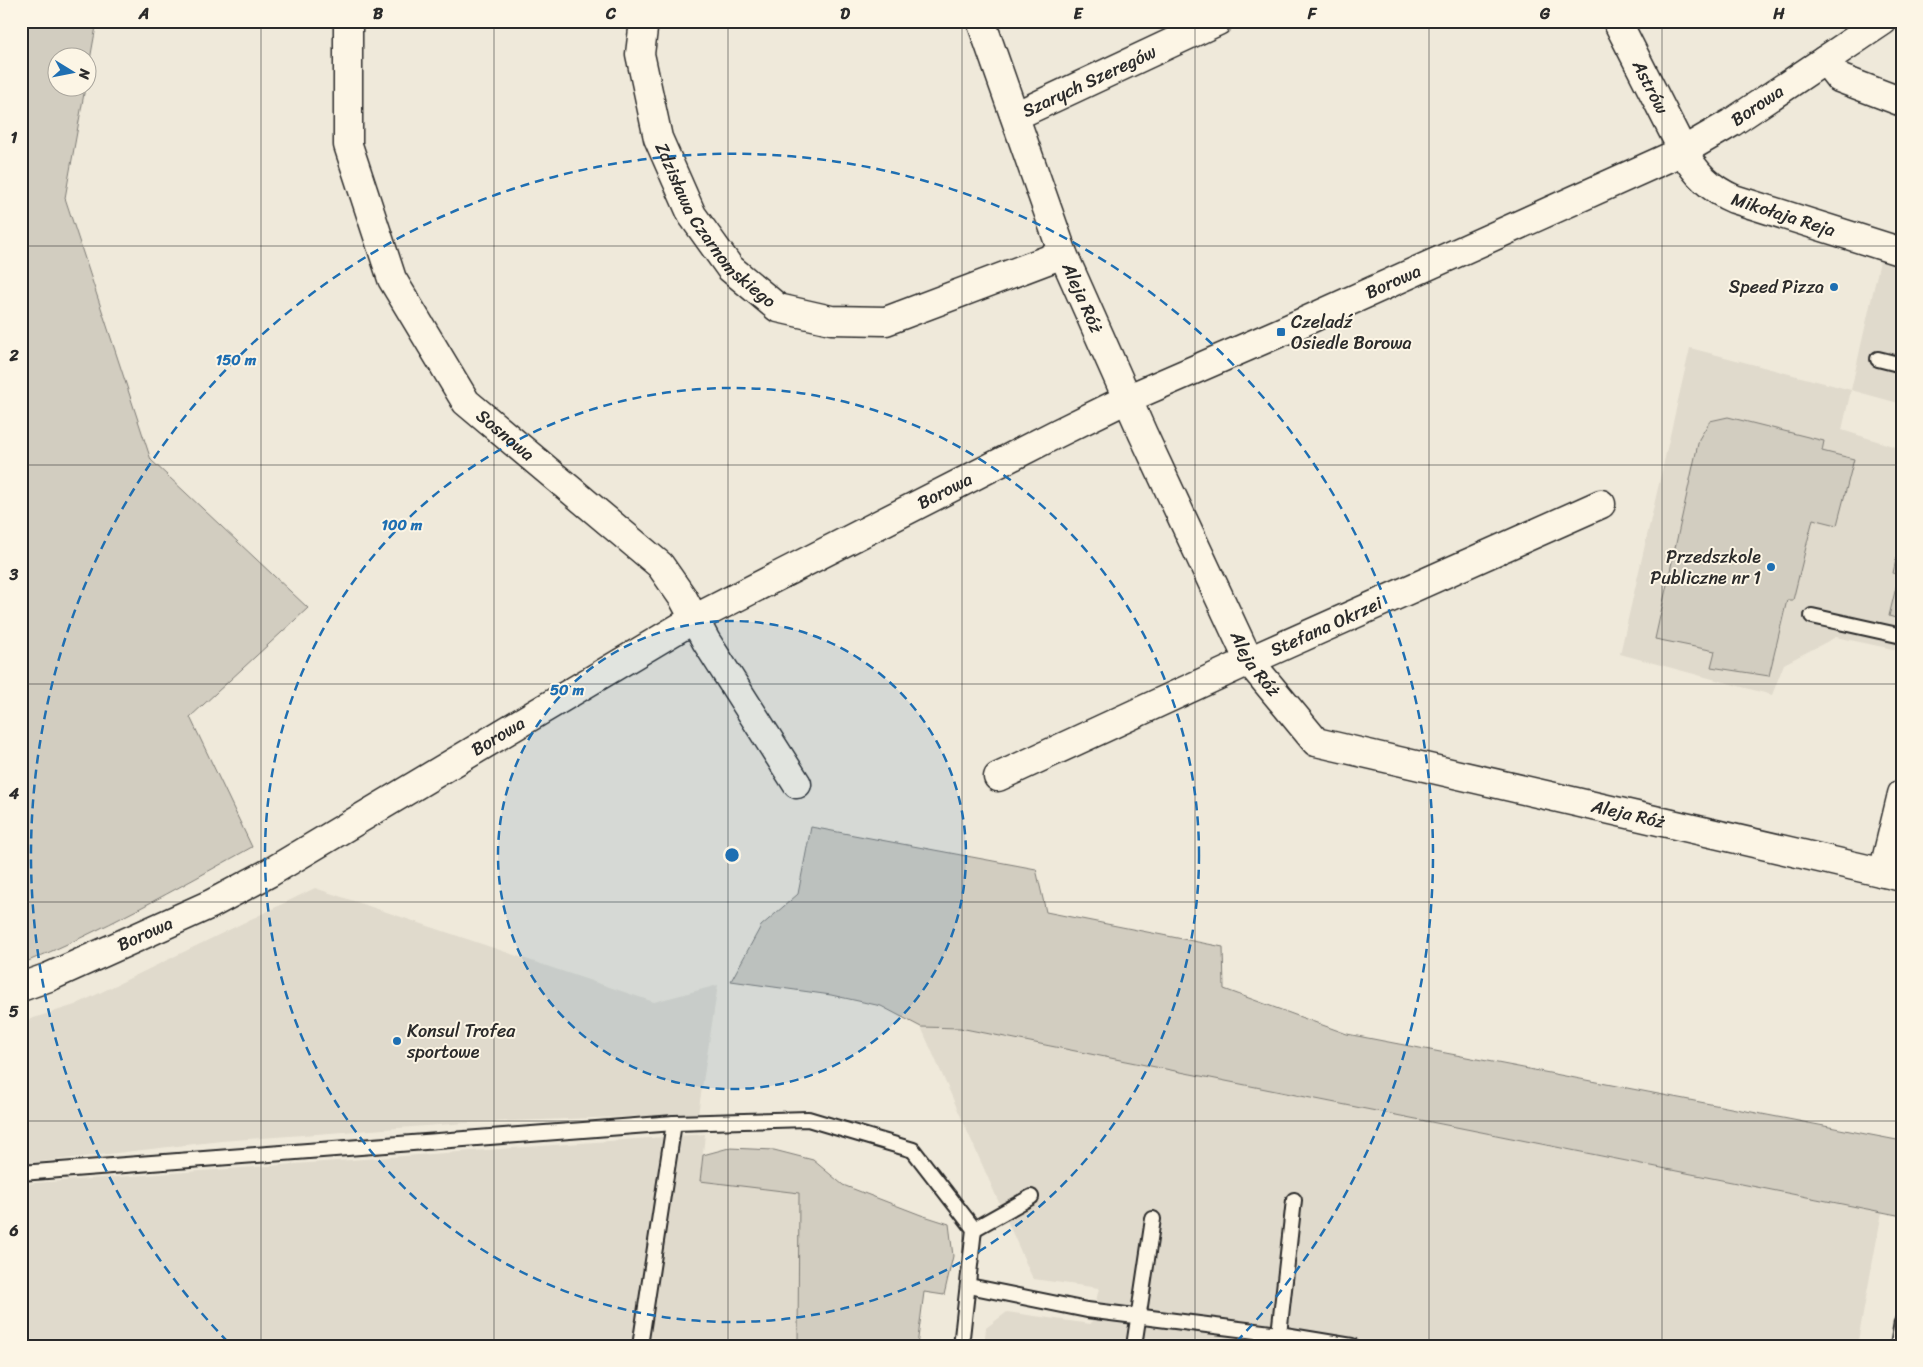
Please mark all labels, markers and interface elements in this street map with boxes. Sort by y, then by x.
text: A [138,0,149,28]
text: B [373,0,384,28]
text: C [605,0,617,28]
text: D [840,0,850,28]
text: E [1074,0,1084,28]
text: F [1307,0,1318,28]
text: G [1539,0,1551,28]
text: H [1772,0,1785,28]
street label: Szarych Szeregów [1017,36,1162,126]
north arrow [48,48,98,98]
street label: Astrów [1623,53,1678,120]
text: N [71,66,98,81]
street label: Borowa [1724,76,1790,135]
text: 1 [11,123,18,152]
street label: Zdzisława Czarnomskiego [646,137,784,316]
street label: Mikołaja Reja [1727,183,1839,246]
street label: Borowa [1360,255,1426,308]
street label: Aleja Róż [1052,256,1112,339]
place label: Speed Pizza [1729,271,1824,303]
marker: Speed Pizza [1828,281,1840,293]
place label: Czeladź Osiedle Borowa [1291,306,1412,359]
marker: Czeladź Osiedle Borowa [1275,326,1287,338]
text: 2 [8,341,19,370]
text: 150 m [216,347,257,373]
street label: Sosnowa [469,401,542,470]
street label: Borowa [911,463,978,518]
text: 100 m [382,512,423,538]
place label: Przedszkole Publiczne nr 1 [1650,541,1761,594]
text: 3 [9,560,19,589]
marker: Przedszkole Publiczne nr 1 [1765,561,1777,573]
street label: Stefana Okrzei [1265,587,1389,666]
street label: Aleja Róż [1221,625,1289,704]
text: 50 m [550,677,585,703]
street label: Borowa [465,707,531,765]
text: 4 [8,779,19,808]
street label: Aleja Róż [1587,790,1668,838]
centre of rings [723,846,741,864]
street label: Borowa [112,907,178,960]
text: 5 [9,997,19,1026]
place label: Konsul Trofea sportowe [406,1015,516,1068]
marker: Konsul Trofea sportowe [391,1035,403,1047]
text: 6 [8,1216,19,1245]

